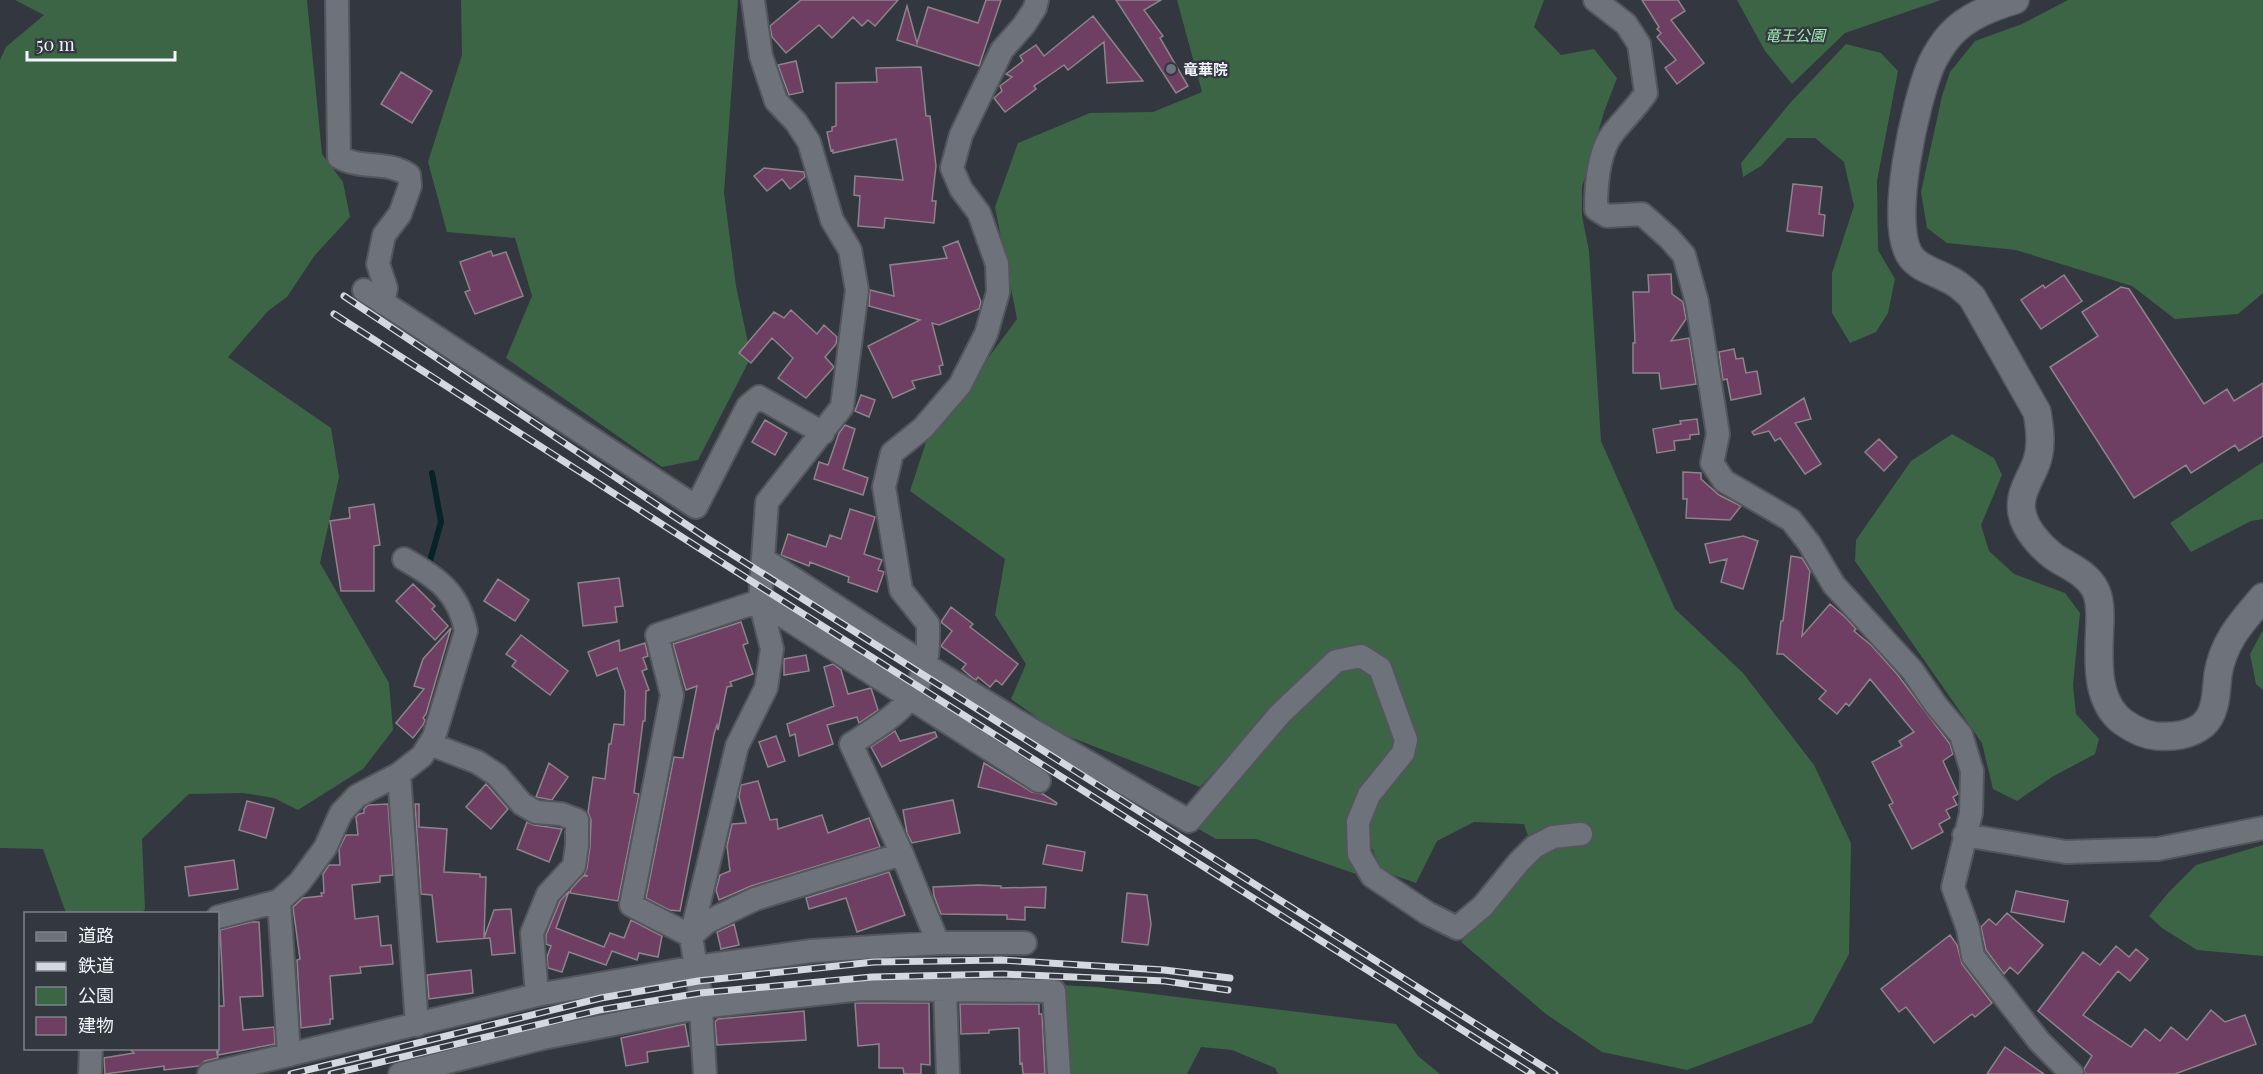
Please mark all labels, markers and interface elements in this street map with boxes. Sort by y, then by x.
scale bar [27,24,176,62]
park label: 竜王公園 [1765,25,1827,45]
text: 50 m [36,32,75,56]
place label: 竜華院 [1183,59,1228,79]
marker: 竜華院 [1164,62,1178,76]
legend [24,912,219,1050]
text: 道路 [78,923,114,947]
text: 鉄道 [78,953,114,977]
text: 公園 [78,983,114,1007]
text: 建物 [78,1013,114,1037]

